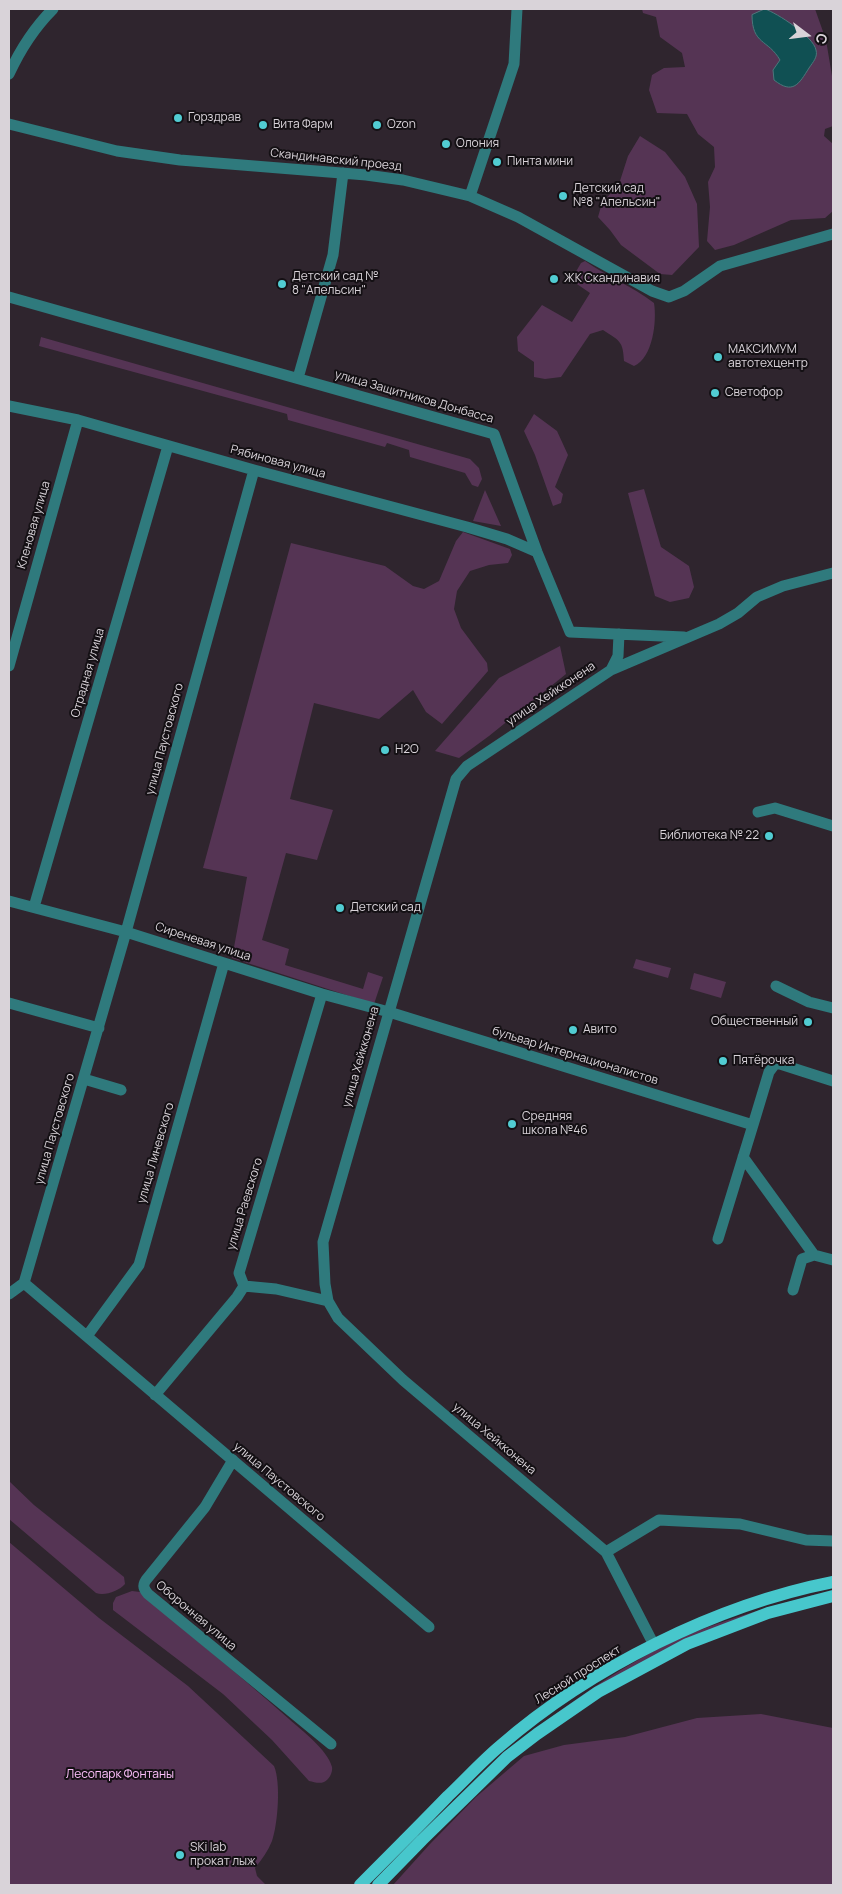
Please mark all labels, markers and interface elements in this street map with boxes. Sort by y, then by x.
north arrow [782,10,832,60]
text: С [811,32,832,46]
place label: Горздрав [188,111,241,125]
marker: Горздрав [172,112,184,124]
place label: Вита Фарм [273,118,333,132]
place label: Ozon [387,118,416,132]
marker: Вита Фарм [257,119,269,131]
marker: Ozon [371,119,383,131]
place label: Олония [456,137,499,151]
marker: Олония [440,138,452,150]
street label: Скандинавский проезд [270,146,402,174]
place label: Пинта мини [507,155,573,169]
marker: Пинта мини [491,156,503,168]
place label: Детский сад №8 "Апельсин" [573,182,660,210]
marker: Детский сад №8 "Апельсин" [557,190,569,202]
place label: Детский сад № 8 "Апельсин" [292,270,379,298]
place label: ЖК Скандинавия [564,272,660,286]
marker: ЖК Скандинавия [548,273,560,285]
marker: Детский сад № 8 "Апельсин" [276,278,288,290]
place label: МАКСИМУМ автотехцентр [728,343,808,371]
marker: МАКСИМУМ автотехцентр [712,351,724,363]
street label: улица Защитников Донбасса [333,367,495,427]
place label: Светофор [725,386,783,400]
marker: Светофор [709,387,721,399]
street label: Рябиновая улица [229,442,327,482]
street label: Кленовая улица [15,479,53,571]
street label: Отрадная улица [68,627,108,719]
street label: улица Хейкконена [504,659,598,729]
street label: улица Паустовского [143,682,187,796]
place label: H2O [395,743,419,757]
marker: H2O [379,744,391,756]
place label: Библиотека № 22 [660,829,759,843]
marker: Библиотека № 22 [763,830,775,842]
place label: Детский сад [350,901,421,915]
marker: Детский сад [334,902,346,914]
street label: Сиреневая улица [153,920,253,964]
street label: улица Хейкконена [340,1005,382,1109]
place label: Общественный [711,1015,798,1029]
marker: Общественный [802,1016,814,1028]
place label: Авито [583,1023,617,1037]
street label: бульвар Интернационалистов [490,1024,660,1088]
marker: Авито [567,1024,579,1036]
place label: Пятёрочка [733,1054,794,1068]
marker: Пятёрочка [717,1055,729,1067]
street label: улица Паустовского [32,1072,78,1186]
street label: улица Линевского [135,1101,177,1205]
place label: Средняя школа №46 [522,1110,588,1138]
marker: Средняя школа №46 [506,1118,518,1130]
street label: улица Раевского [224,1156,266,1252]
street label: улица Хейкконена [449,1400,539,1478]
street label: улица Паустовского [230,1439,328,1525]
street label: Оборонная улица [153,1578,239,1654]
street label: Лесной проспект [532,1643,624,1707]
park label: Лесопарк Фонтаны [66,1768,174,1782]
place label: SKi lab прокат лыж [190,1841,255,1869]
marker: SKi lab прокат лыж [174,1849,186,1861]

